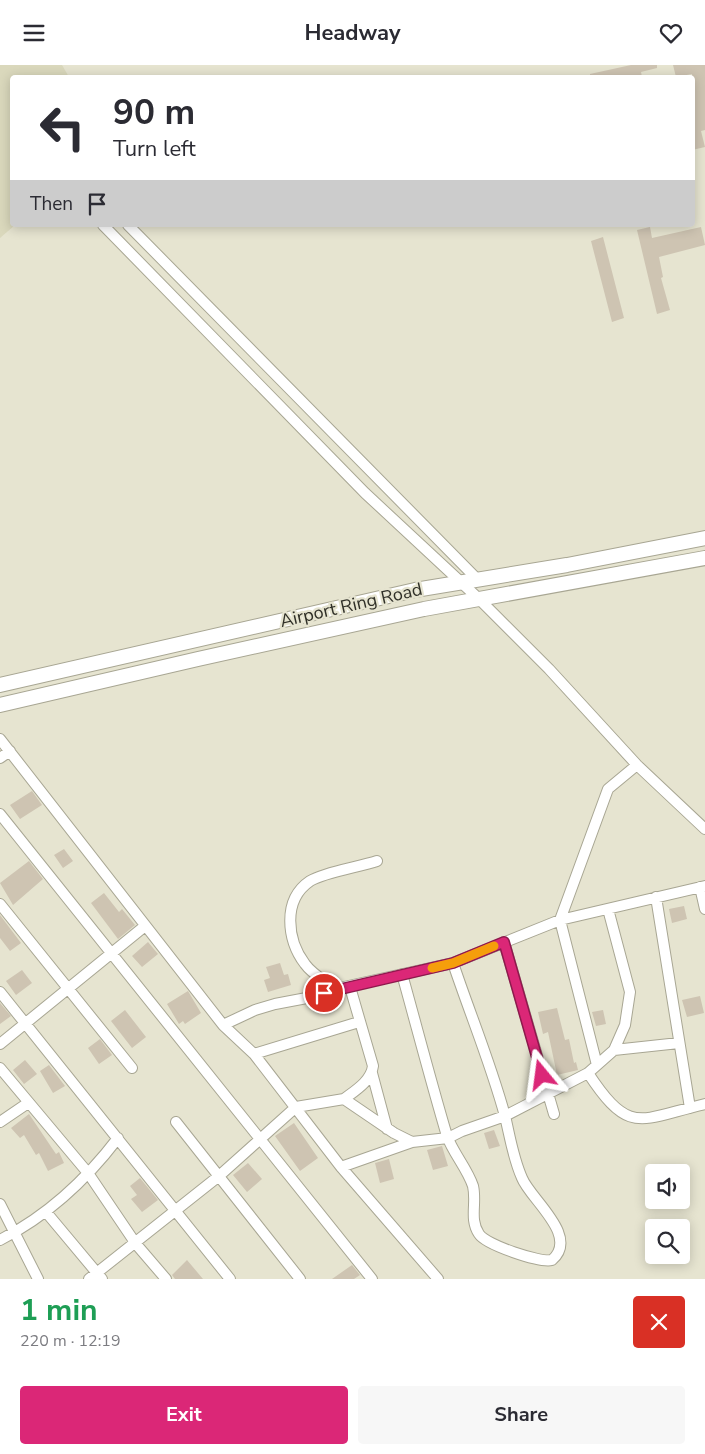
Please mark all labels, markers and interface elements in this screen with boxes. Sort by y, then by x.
text: Headway [304,18,401,48]
icon: menu [20,19,48,47]
icon: heart [657,19,685,47]
text: 90 m [113,89,195,136]
icon: left [30,95,95,160]
text: Turn left [113,134,196,164]
icon: arrive [83,190,111,218]
text: Then [30,191,73,217]
street label: Airport Ring Road [277,577,425,633]
pin [303,972,345,1014]
icon: arrive [310,979,338,1007]
position arrow [515,1048,567,1100]
map controls [645,1164,690,1264]
button: sound [645,1164,690,1209]
button: search [645,1219,690,1264]
text: 1 min [20,1290,98,1331]
button: close [633,1296,685,1348]
text: 220 m · 12:19 [20,1330,121,1352]
button: Exit [20,1386,348,1444]
button: Share [358,1386,685,1444]

